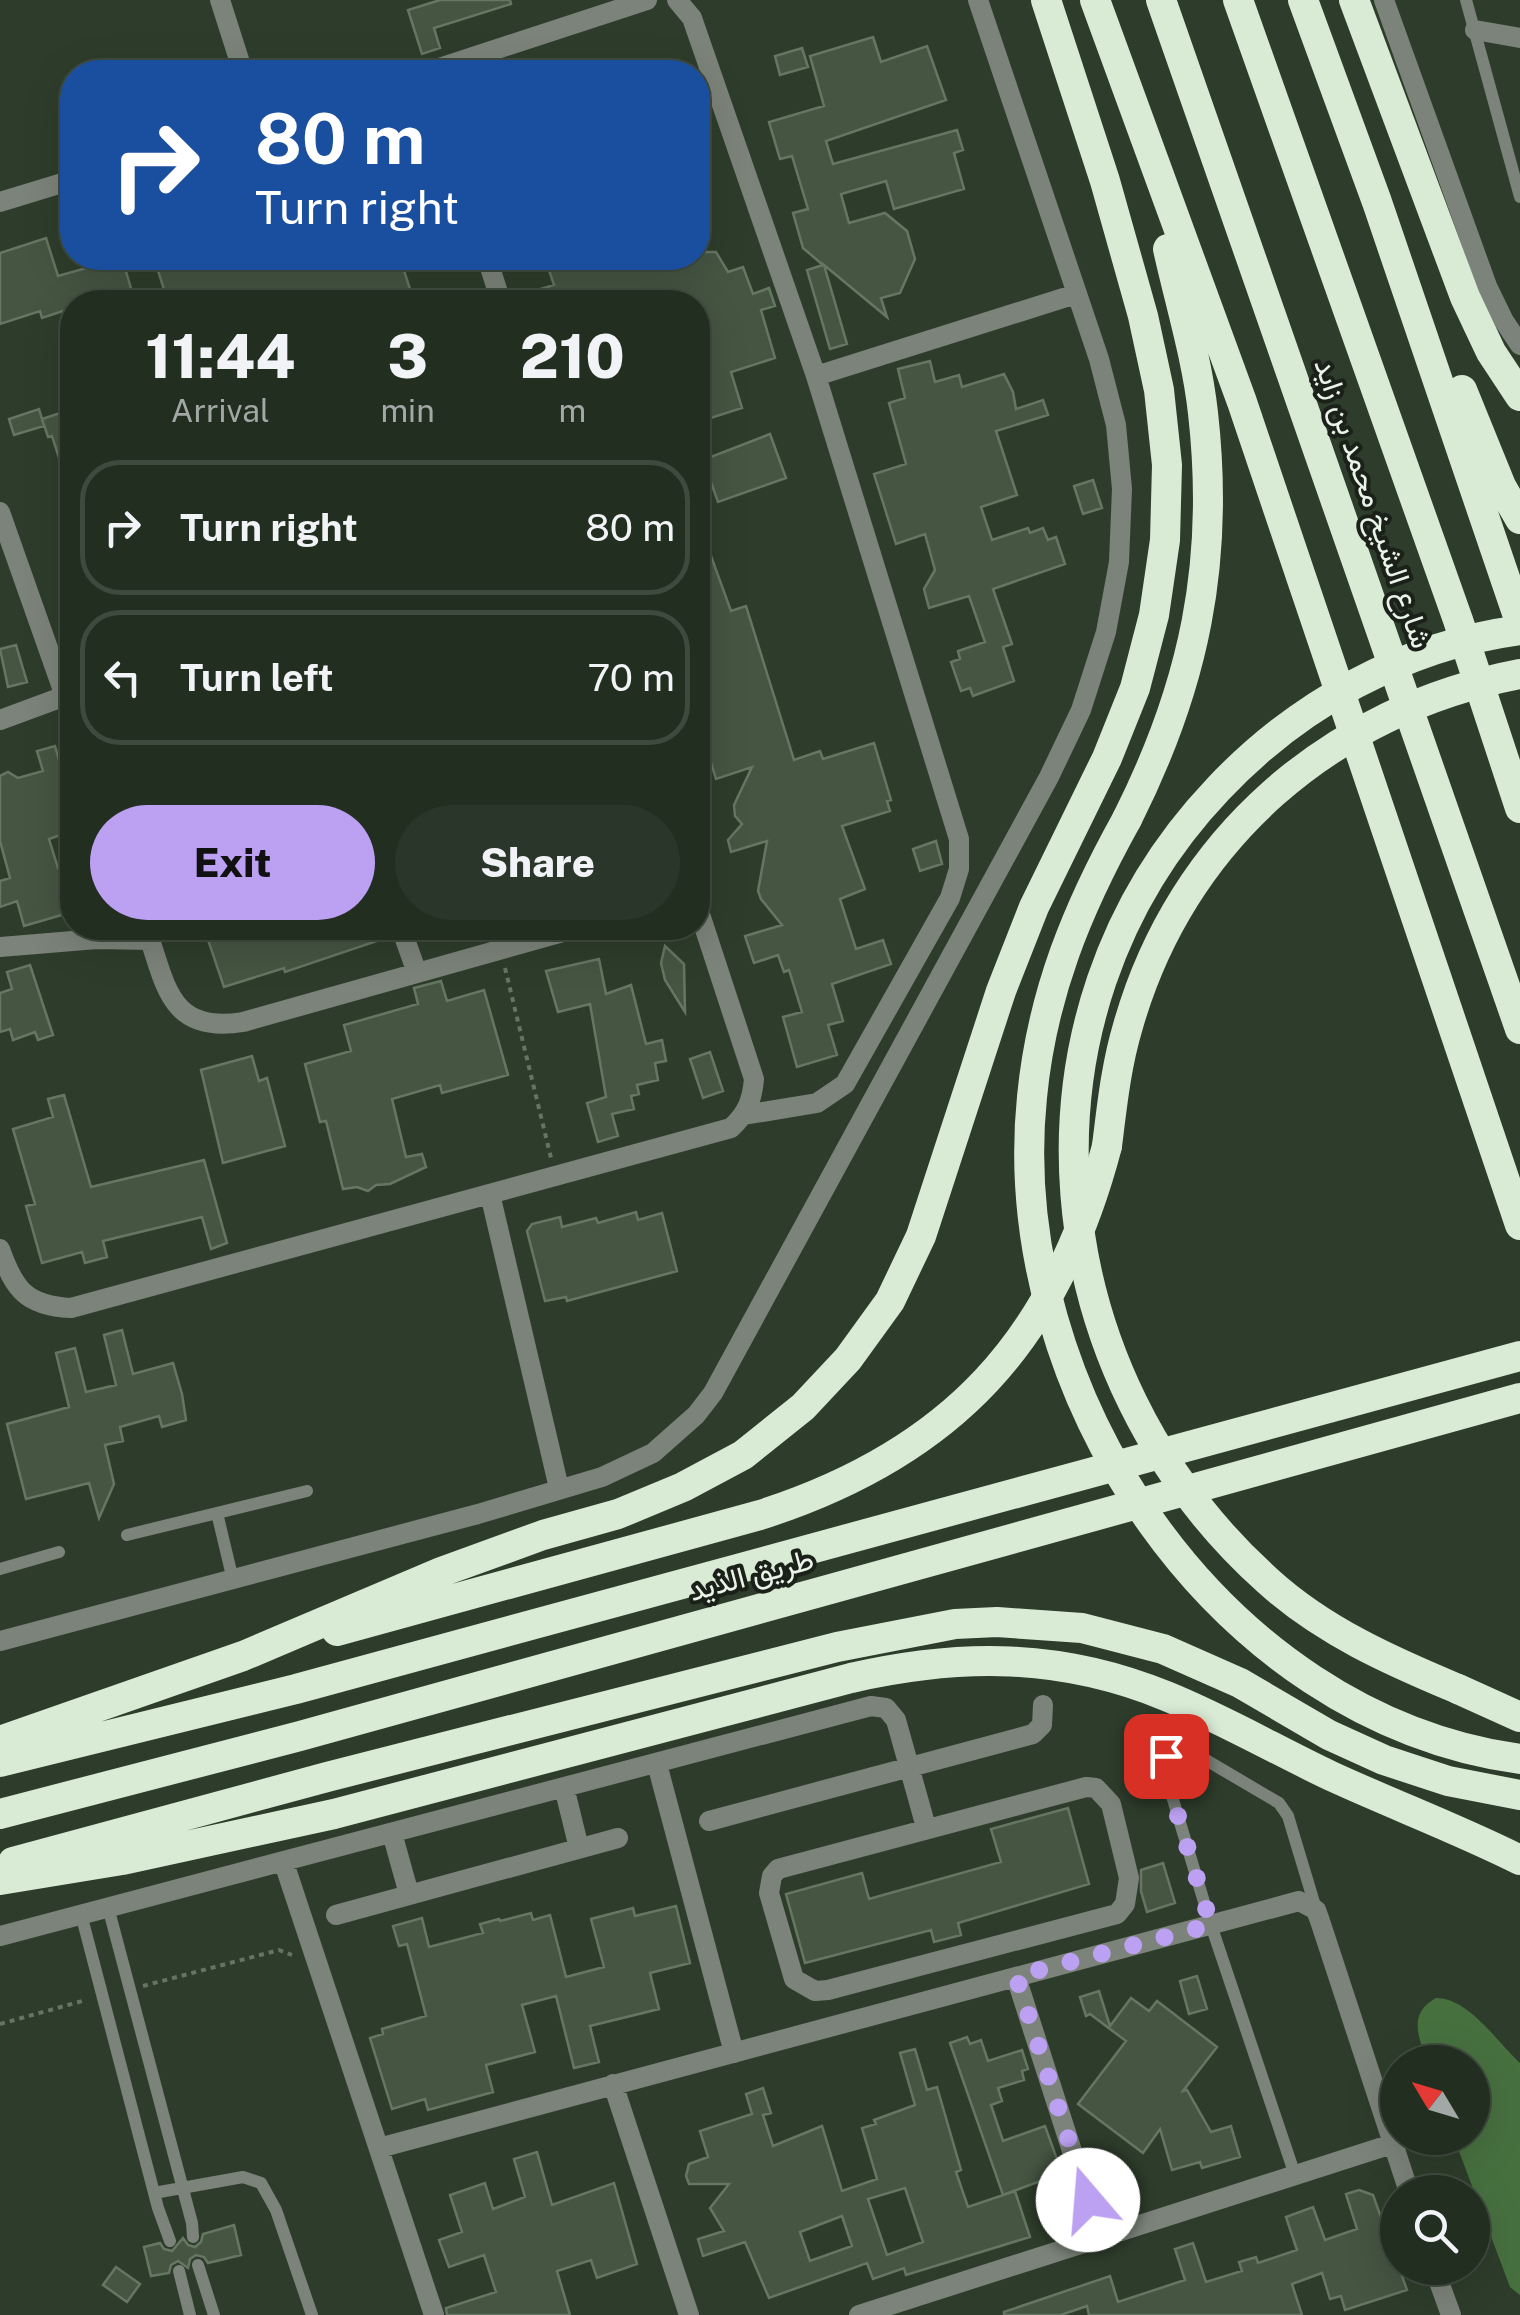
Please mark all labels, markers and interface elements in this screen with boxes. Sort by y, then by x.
text: 80 m [255,97,425,180]
icon: right [90,100,220,230]
text: Turn right [255,181,459,234]
text: 11:44 [145,321,295,392]
text: 3 [387,321,428,392]
text: 210 [520,321,625,392]
street label: شارع الشيخ محمد بن زايد [1305,353,1441,654]
text: Arrival [171,392,270,429]
text: min [380,392,435,429]
text: m [559,392,586,429]
icon: right [95,500,150,555]
text: Turn right [180,505,358,550]
text: 80 m [585,505,675,550]
icon: left [95,650,150,705]
text: Turn left [180,655,334,700]
text: 70 m [588,655,675,700]
button: Exit [90,805,375,920]
button: Share [395,805,680,920]
street label: طريق الذيد [685,1540,818,1609]
pin [1124,1714,1209,1799]
icon: arrive [1139,1729,1194,1784]
north arrow [1380,2045,1490,2155]
map controls [1380,2045,1490,2285]
position arrow [1036,2148,1140,2252]
button: search [1380,2175,1490,2285]

